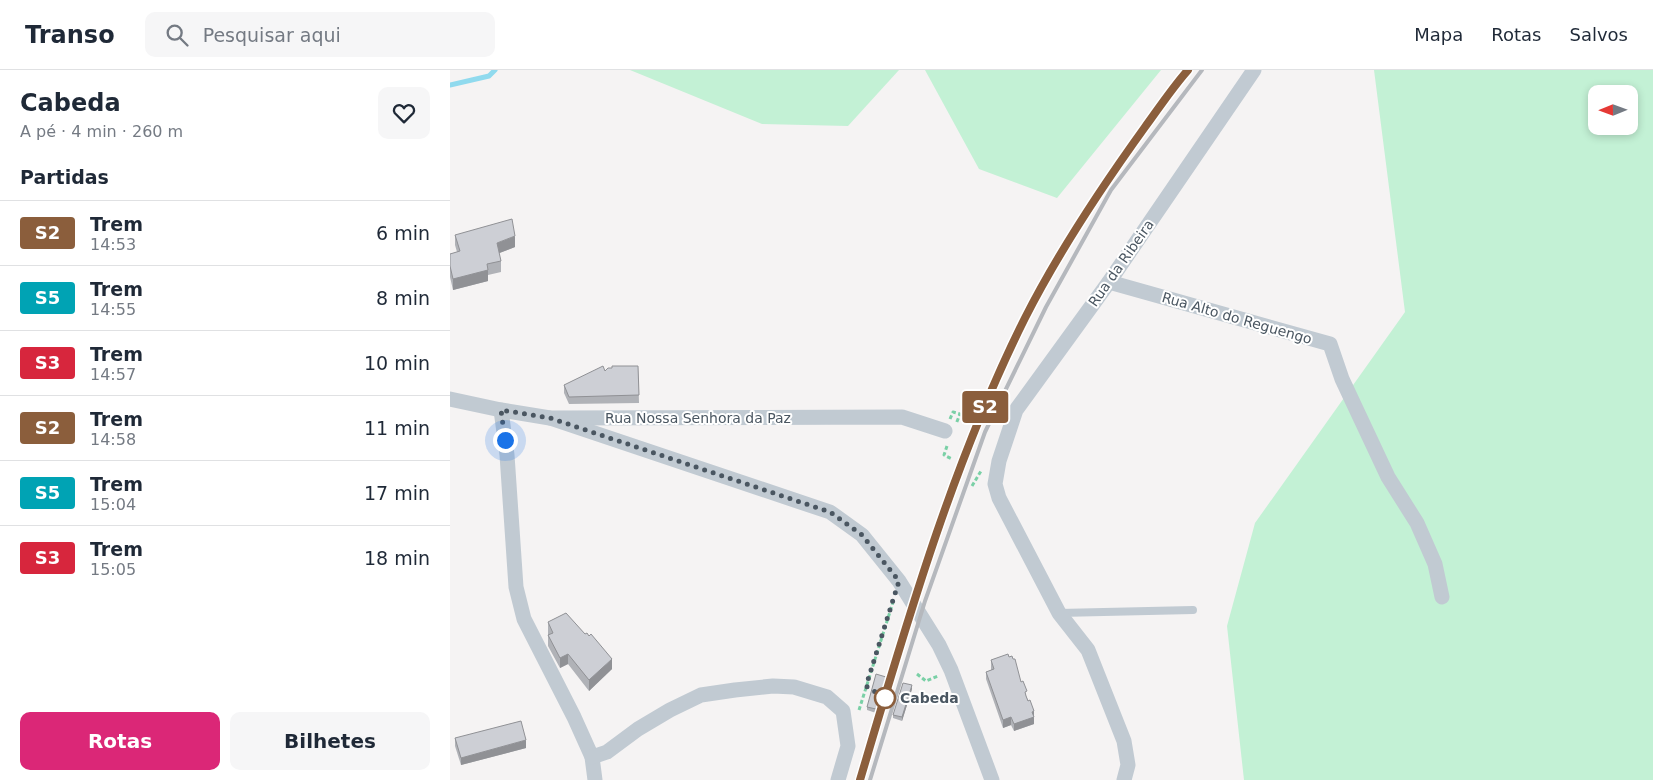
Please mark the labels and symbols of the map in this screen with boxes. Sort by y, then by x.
north arrow [1588,85,1638,135]
street label: Rua da Ribeira [1085,217,1157,309]
street label: Rua Alto do Reguengo [1160,289,1314,347]
line badge: S2 [962,391,1008,423]
street label: Rua Nossa Senhora da Paz [605,410,791,426]
your location [493,428,518,453]
marker: Cabeda [874,687,896,709]
place label: Cabeda [900,690,959,706]

